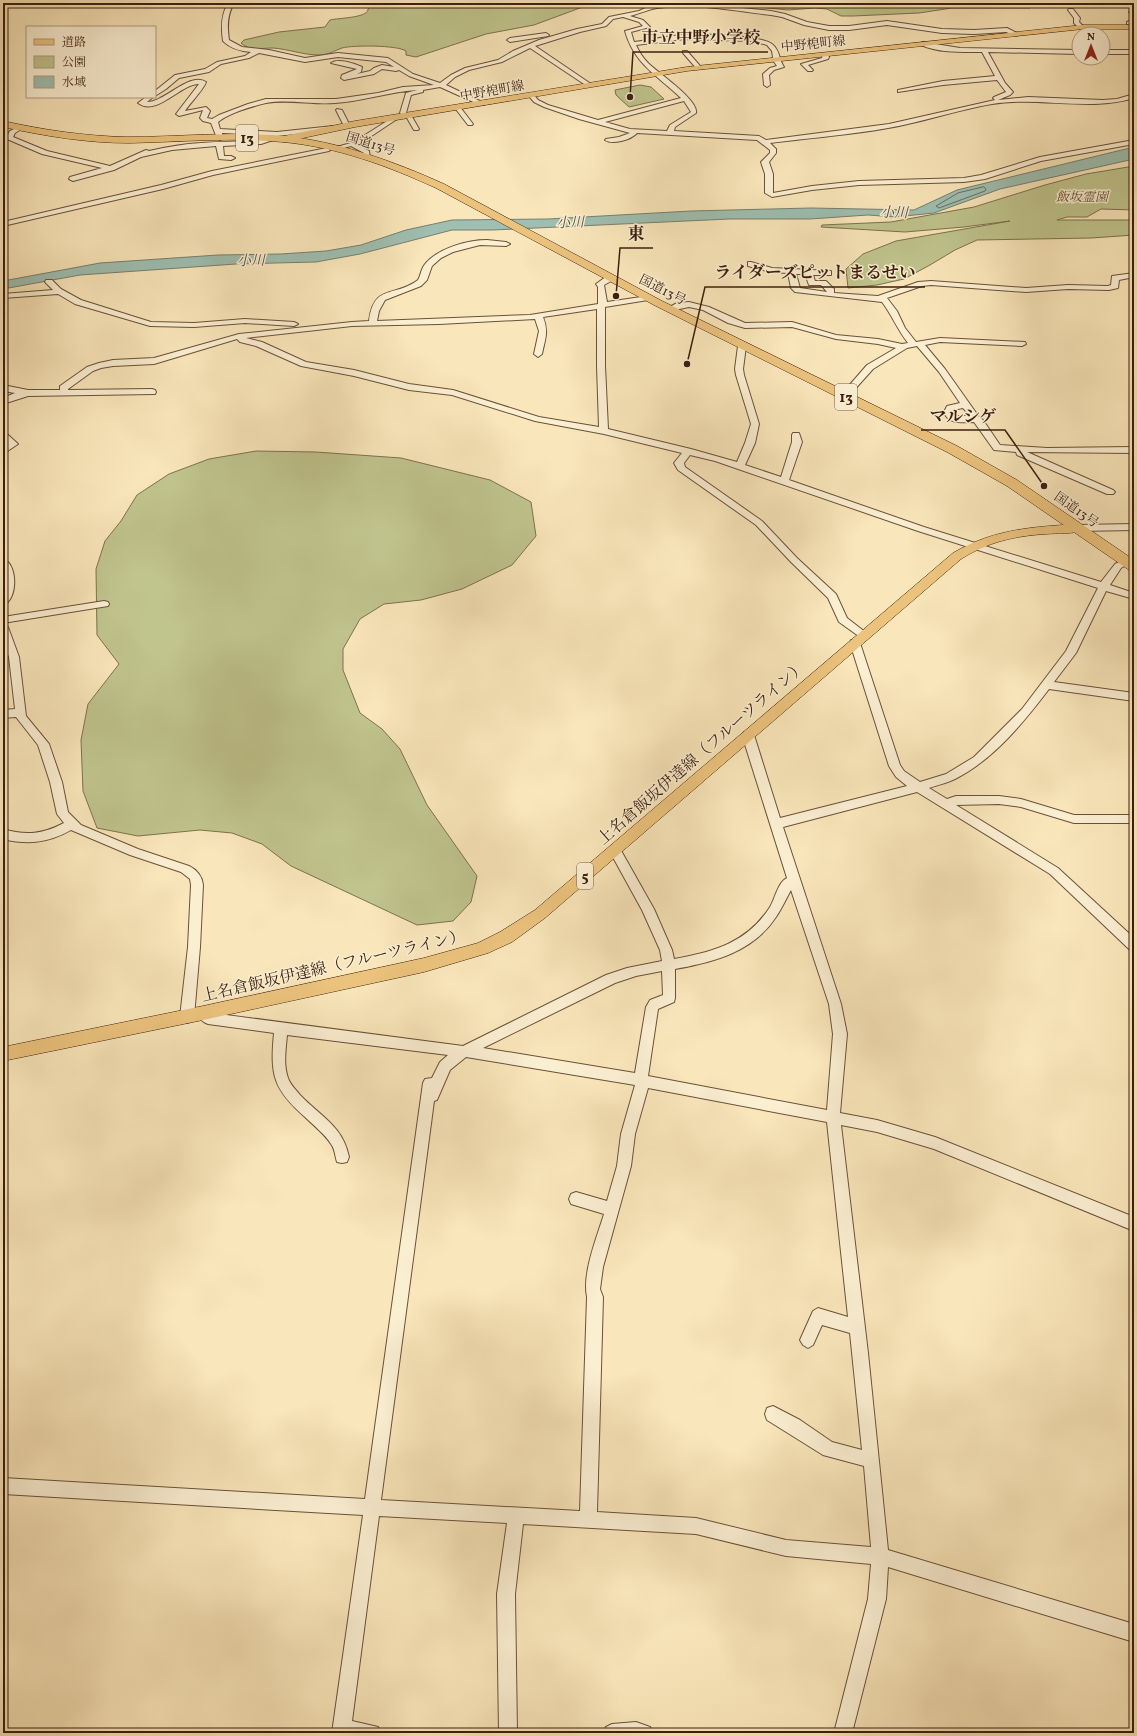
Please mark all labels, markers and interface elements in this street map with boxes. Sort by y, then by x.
callout: 市立中野小学校 [633,23,768,52]
legend [26,26,156,98]
north arrow [1071,26,1111,66]
text: 市立中野小学校 [642,27,761,50]
text: N [1087,30,1095,45]
street label: 中野梍町線 [780,33,846,57]
text: 道路 [62,35,86,51]
text: 公園 [62,55,86,71]
text: 水域 [62,75,86,91]
street label: 中野梍町線 [459,77,526,106]
road number: 13 [236,125,258,151]
street label: 国道13号 [344,129,397,161]
park label: 飯坂霊園 [1056,189,1110,207]
water label: 小川 [880,204,910,223]
water label: 小川 [556,213,586,233]
callout: 東 [620,219,653,248]
text: 東 [628,223,645,246]
water label: 小川 [237,252,267,271]
callout: ライダーズピットまるせい [705,258,925,287]
text: ライダーズピットまるせい [714,262,916,285]
street label: 国道13号 [635,271,689,310]
road number: 13 [835,384,857,410]
callout: マルシゲ [921,401,1005,430]
text: マルシゲ [929,406,997,429]
street label: 国道13号 [1050,489,1102,533]
street label: 上名倉飯坂伊達線（フルーツライン） [593,657,812,850]
road number: 5 [577,863,593,889]
street label: 上名倉飯坂伊達線（フルーツライン） [199,926,468,1008]

